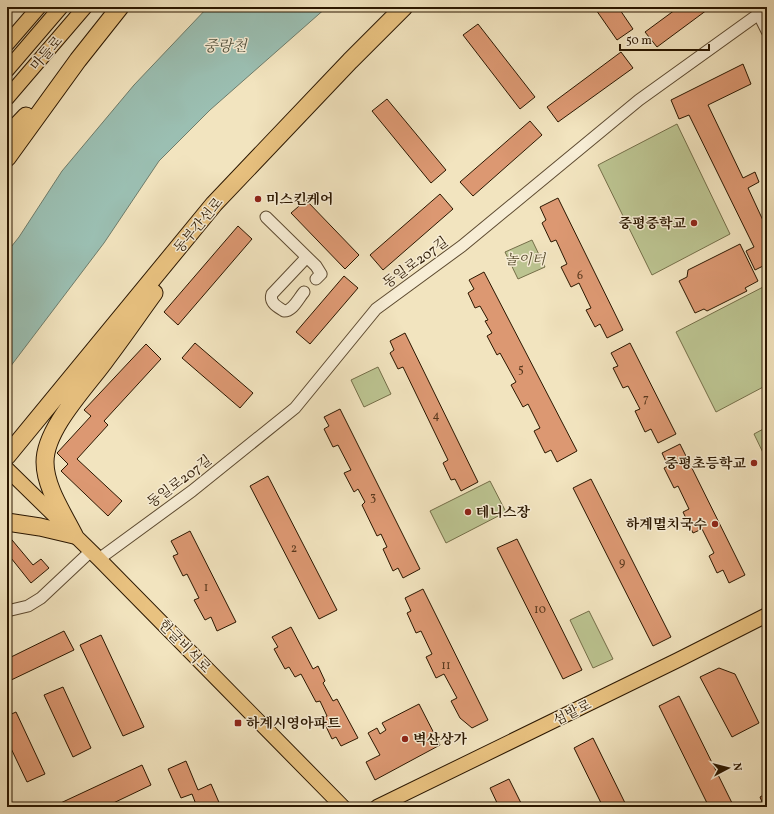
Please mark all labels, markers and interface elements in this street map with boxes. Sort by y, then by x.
scale bar [620,26,709,52]
street label: 마들로 [27,32,68,76]
text: 50 m [626,33,652,49]
water label: 중랑천 [203,37,248,58]
place label: 미스킨케어 [266,191,334,210]
street label: 동부간선로 [170,194,228,258]
marker: 미스킨케어 [253,194,263,204]
place label: 중평중학교 [618,215,686,234]
marker: 중평중학교 [689,218,699,228]
street label: 동일로207길 [379,233,452,293]
park label: 놀이터 [505,251,547,270]
house number: 6 [577,268,583,284]
house number: 5 [518,362,524,378]
house number: 7 [643,391,649,407]
house number: 4 [432,408,440,424]
street label: 동일로207길 [144,452,216,513]
place label: 중평초등학교 [665,455,746,474]
marker: 중평초등학교 [749,458,759,468]
house number: 3 [370,490,376,506]
place label: 테니스장 [476,504,531,523]
marker: 테니스장 [463,507,473,517]
place label: 하계멸치국수 [626,516,707,535]
marker: 하계멸치국수 [710,519,720,529]
house number: 2 [291,541,297,557]
house number: 9 [619,555,625,571]
house number: 1 [204,580,208,596]
house number: 10 [534,602,546,618]
street label: 한글비석로 [154,616,215,678]
house number: 11 [441,658,451,674]
street label: 섬밭로 [550,696,595,731]
place label: 하계시영아파트 [246,715,341,734]
marker: 하계시영아파트 [233,718,243,728]
place label: 벽산상가 [413,731,468,750]
marker: 벽산상가 [400,734,410,744]
north arrow [708,748,748,788]
text: N [729,762,744,772]

